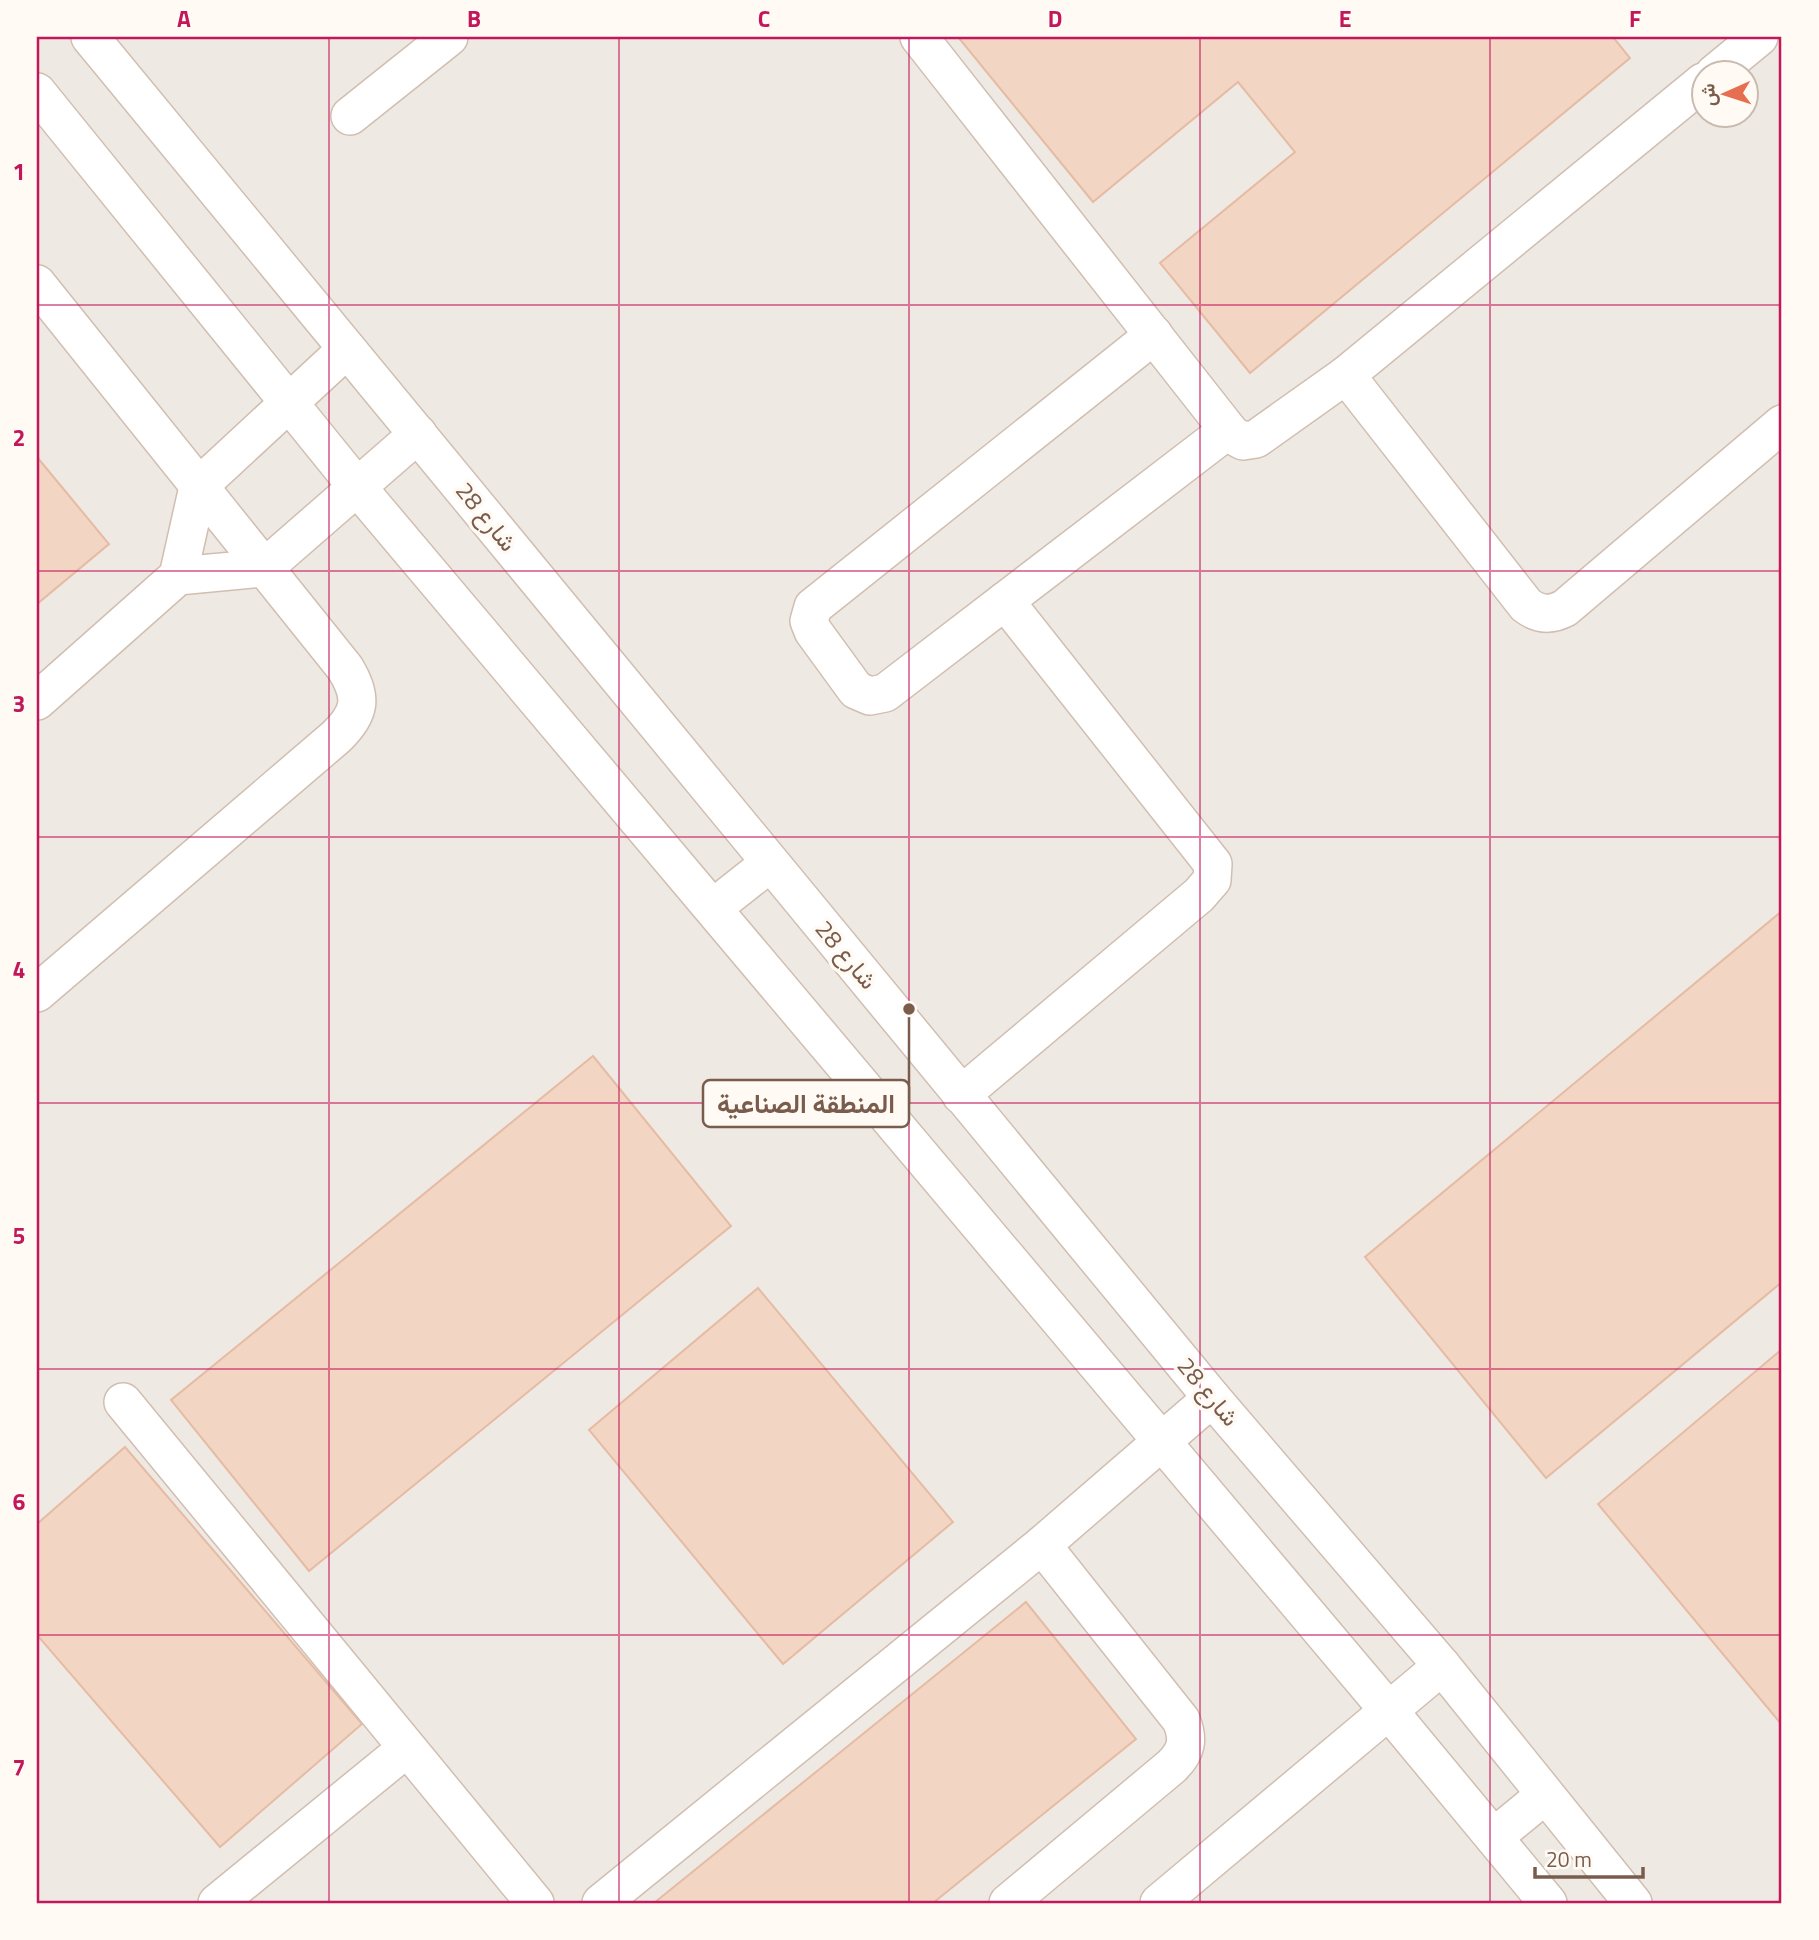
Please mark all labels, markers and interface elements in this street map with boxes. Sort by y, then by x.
text: A [177,1,191,36]
text: B [467,1,481,36]
text: C [758,1,770,36]
text: D [1048,1,1062,36]
text: E [1339,1,1351,36]
text: F [1629,1,1641,36]
north arrow [1689,60,1759,130]
text: ش [1692,83,1723,107]
text: 1 [13,154,25,189]
text: 2 [13,420,25,455]
street label: شارع 28 [447,474,526,559]
text: 3 [13,686,25,721]
street label: شارع 28 [807,912,886,997]
text: 4 [13,952,25,987]
callout: المنطقة الصناعية [703,1080,909,1127]
text: المنطقة الصناعية [717,1084,895,1123]
text: 5 [13,1218,25,1253]
street label: شارع 28 [1169,1349,1248,1434]
text: 6 [13,1484,26,1519]
text: 7 [13,1750,25,1785]
scale bar [1535,1835,1644,1879]
text: 20 m [1546,1843,1592,1875]

